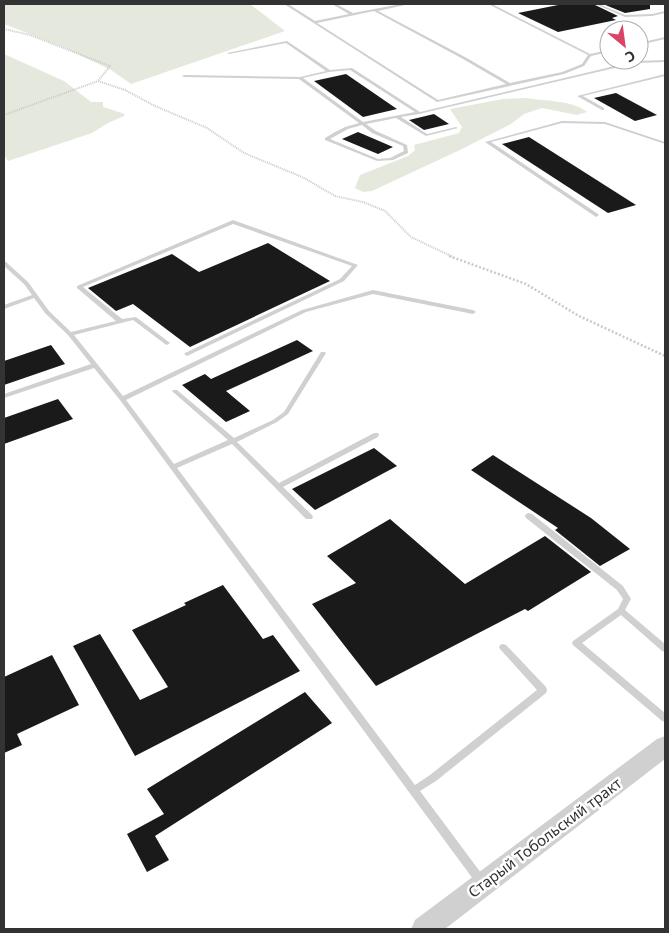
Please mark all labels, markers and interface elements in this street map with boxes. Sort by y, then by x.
north arrow [599,20,649,70]
text: С [622,46,639,67]
street label: Старый Тобольский тракт [464,773,625,902]

